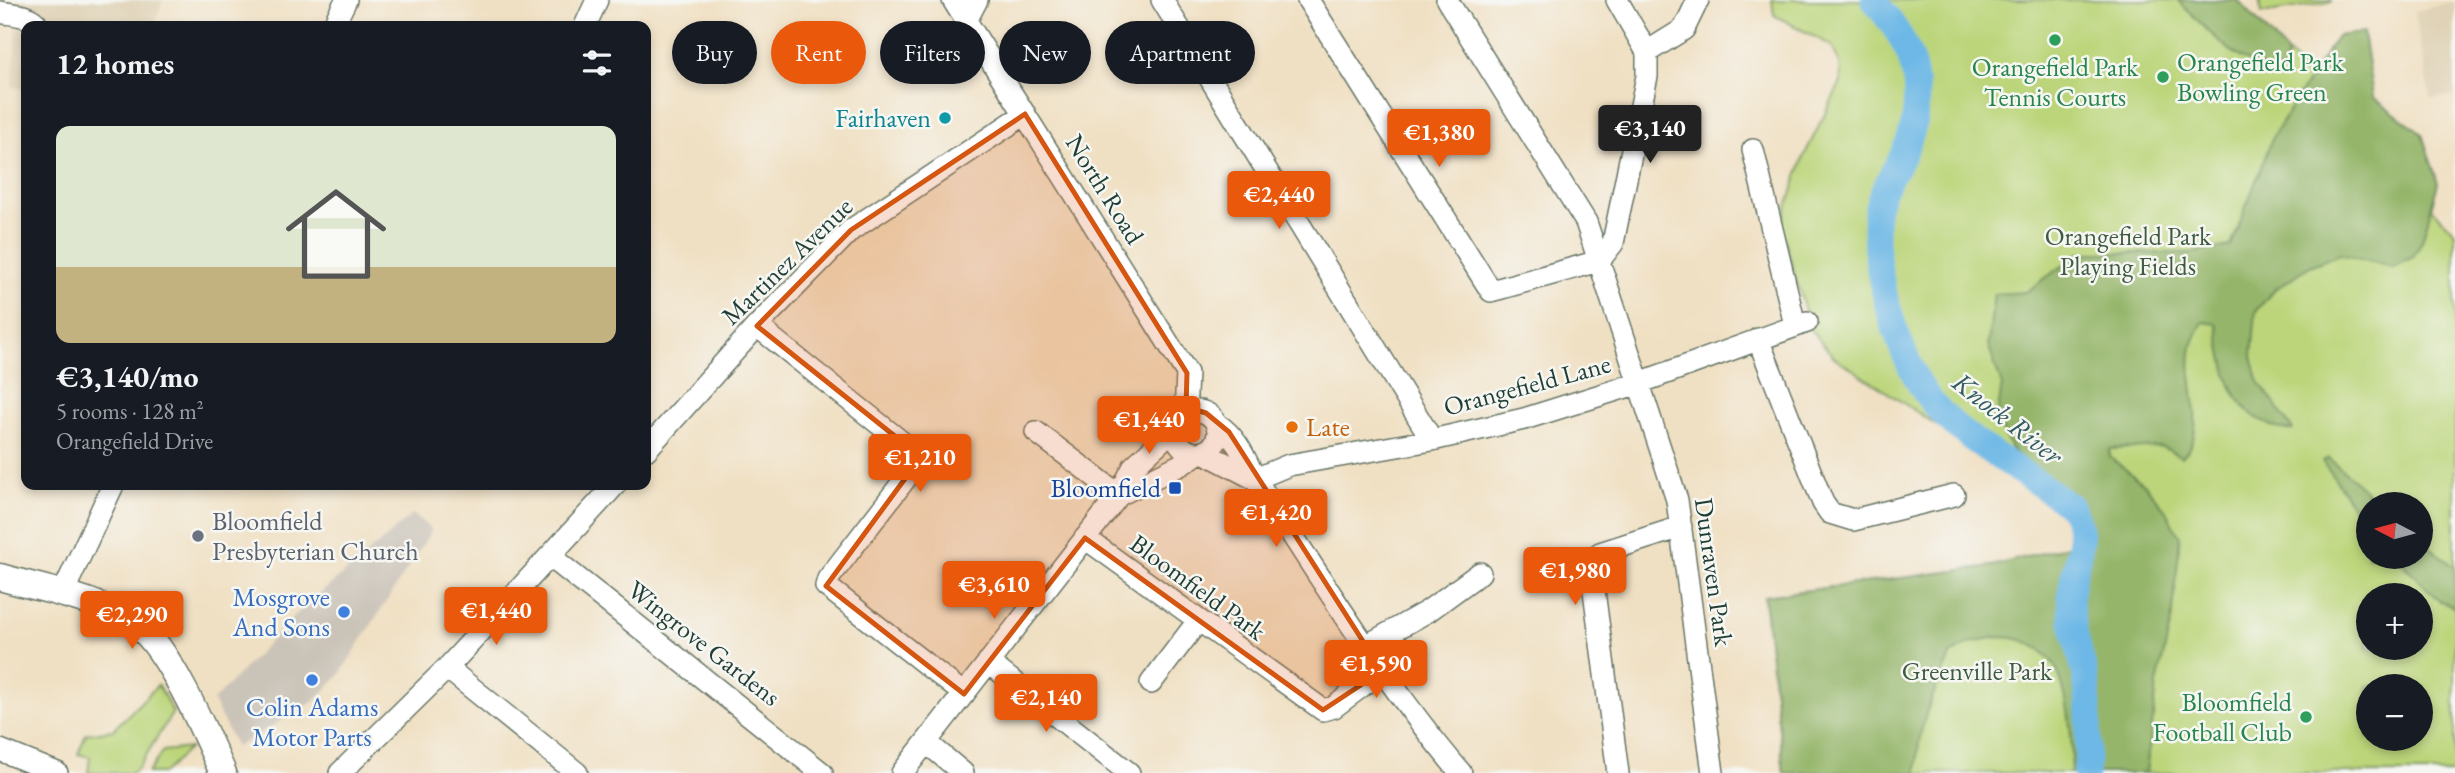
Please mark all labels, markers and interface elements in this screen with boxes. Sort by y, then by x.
chip: Buy [672,21,757,84]
chip: Rent [771,21,866,84]
chip: Filters [880,21,985,84]
chip: New [999,21,1091,84]
chip: Apartment [1105,21,1255,84]
marker: Orangefield Park Tennis Courts [2047,32,2063,48]
text: 12 homes [56,44,174,83]
icon: filters [578,44,616,82]
place label: Orangefield Park Bowling Green [2177,45,2344,109]
place label: Orangefield Park Tennis Courts [1972,50,2139,114]
marker: Orangefield Park Bowling Green [2155,69,2171,85]
place label: Fairhaven [835,101,931,135]
pin: €3,140 [1593,106,1707,165]
marker: Fairhaven [937,110,953,126]
pin: €1,380 [1382,110,1496,169]
text: €3,140 [1614,113,1686,143]
text: €1,380 [1403,117,1475,147]
street label: North Road [1058,128,1153,251]
icon: home [273,171,399,297]
pin: €2,440 [1222,172,1336,231]
text: €2,440 [1243,179,1315,209]
street label: Martinez Avenue [714,190,860,332]
park label: Orangefield Park Playing Fields [2045,219,2212,283]
street label: Orangefield Lane [1440,346,1614,424]
text: €3,140/mo [56,357,199,396]
water label: Knock River [1945,363,2072,473]
text: 5 rooms · 128 m² [56,396,204,426]
pin: €1,440 [1092,396,1206,456]
text: €1,440 [1113,404,1185,434]
place label: Late [1306,410,1350,444]
marker: Late [1284,419,1300,435]
text: Orangefield Drive [56,426,213,456]
pin: €1,210 [863,434,977,494]
text: €1,210 [884,442,956,472]
place label: Bloomfield [1051,471,1162,505]
marker: Bloomfield [1167,480,1183,496]
pin: €1,420 [1219,490,1333,549]
north arrow [2356,492,2432,569]
map controls [2356,492,2433,751]
street label: Dunraven Park [1687,496,1741,649]
text: €1,420 [1240,497,1312,527]
place label: Bloomfield Presbyterian Church [212,504,419,568]
street label: Bloomfield Park [1123,526,1273,648]
marker: Bloomfield Presbyterian Church [190,528,206,544]
pin: €1,980 [1518,548,1632,607]
text: €1,980 [1539,555,1611,585]
pin: €3,610 [937,562,1051,621]
text: €3,610 [958,569,1030,599]
street label: Wingrove Gardens [620,573,788,713]
place label: Mosgrove And Sons [232,580,330,644]
button: + [2356,583,2433,660]
pin: €1,440 [439,588,553,647]
pin: €2,290 [75,592,189,651]
text: €1,440 [460,595,532,625]
text: €2,290 [96,599,168,629]
marker: Mosgrove And Sons [336,604,352,620]
pin: €1,590 [1319,640,1433,700]
text: €1,590 [1340,648,1412,678]
park label: Greenville Park [1902,654,2053,688]
marker: Colin Adams Motor Parts [304,672,320,688]
pin: €2,140 [989,674,1103,734]
button: − [2356,674,2433,751]
text: €2,140 [1010,682,1082,712]
place label: Bloomfield Football Club [2153,685,2293,749]
place label: Colin Adams Motor Parts [246,690,378,754]
marker: Bloomfield Football Club [2298,709,2314,725]

